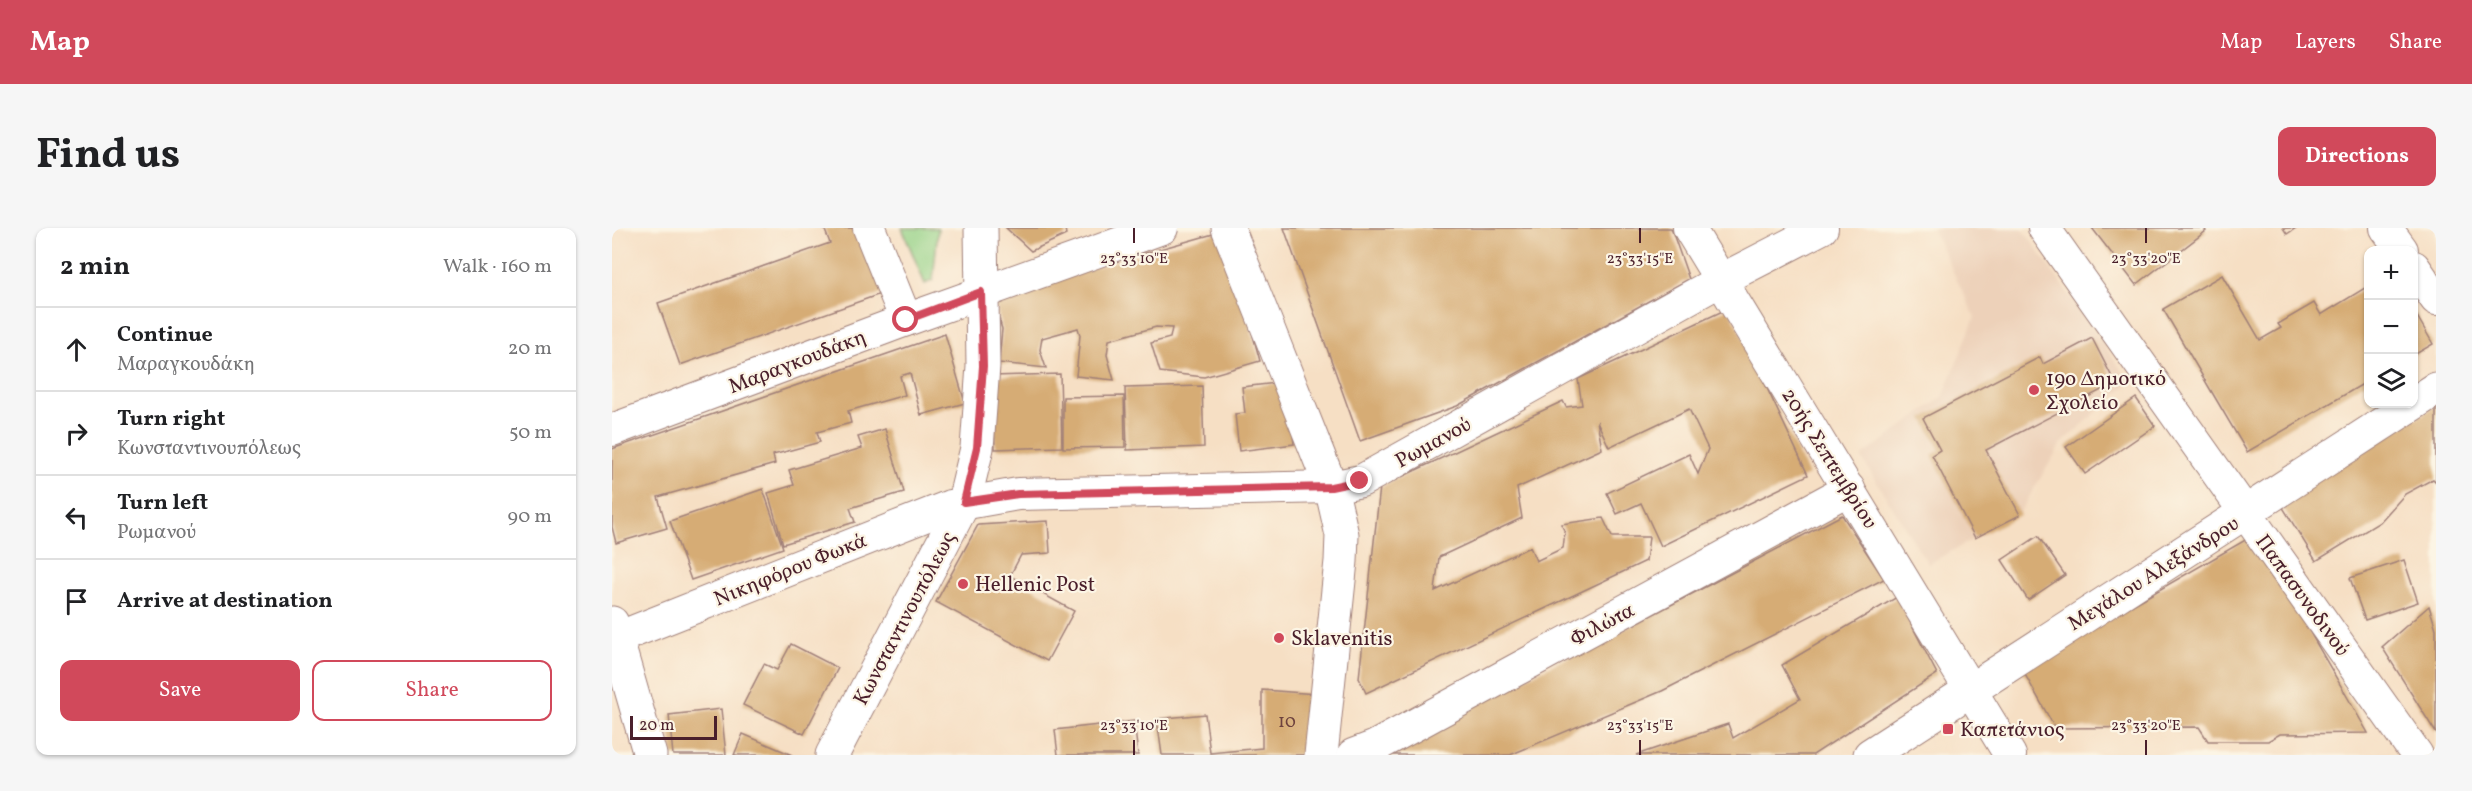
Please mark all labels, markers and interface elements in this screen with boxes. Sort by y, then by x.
text: Map [30,23,90,62]
text: Map [2220,28,2262,57]
text: Layers [2295,28,2356,57]
text: Share [2389,28,2442,57]
text: Find us [36,127,180,186]
button: Directions [2278,127,2436,186]
map controls [2364,246,2418,408]
button: + [2364,246,2418,300]
text: 2 min [60,249,130,285]
text: 23°33'10"E [1100,249,1168,270]
text: 23°33'15"E [1607,249,1673,270]
text: 23°33'20"E [2111,249,2181,270]
text: Walk · 160 m [443,253,552,281]
button: − [2364,300,2418,354]
route start [892,306,918,332]
text: Continue [117,320,213,351]
street label: Μαραγκουδάκη [725,323,870,402]
icon: ahead [60,333,93,366]
text: 20 m [508,335,552,363]
text: Μαραγκουδάκη [117,351,255,379]
button: layers [2364,354,2418,408]
place label: 19ο Δημοτικό Σχολείο [2046,365,2166,418]
street label: 20ής Σεπτεμβρίου [1774,383,1884,535]
marker: 19ο Δημοτικό Σχολείο [2027,383,2041,397]
text: Turn right [117,404,225,435]
street label: Ρωμανού [1390,411,1477,476]
icon: right [60,417,93,450]
text: 50 m [509,419,552,447]
text: Κωνσταντινουπόλεως [117,435,301,463]
route end [1346,467,1372,493]
text: Turn left [117,488,208,519]
icon: left [60,501,93,534]
text: 90 m [508,503,552,531]
street label: Μεγάλου Αλεξάνδρου [2063,510,2245,639]
text: Ρωμανού [117,519,196,547]
street label: Νικηφόρου Φωκά [710,526,872,614]
street label: Κωνσταντινουπόλεως [847,527,963,711]
street label: Παπασυνοδινού [2248,529,2356,663]
place label: Hellenic Post [975,571,1095,600]
marker: Hellenic Post [956,577,970,591]
icon: arrive [60,585,93,618]
text: Arrive at destination [117,586,333,617]
street label: Φιλώτα [1565,596,1640,654]
place label: Sklavenitis [1291,625,1393,654]
marker: Sklavenitis [1272,631,1286,645]
button: Save [60,660,300,721]
button: Share [312,660,552,721]
house number: 10 [1278,710,1296,735]
scale bar [630,713,717,741]
text: 20 m [639,715,674,737]
text: 23°33'10"E [1100,716,1168,737]
text: 23°33'15"E [1607,716,1673,737]
place label: Καπετάνιος [1960,716,2064,745]
text: 23°33'20"E [2111,716,2181,737]
marker: Καπετάνιος [1941,722,1955,736]

